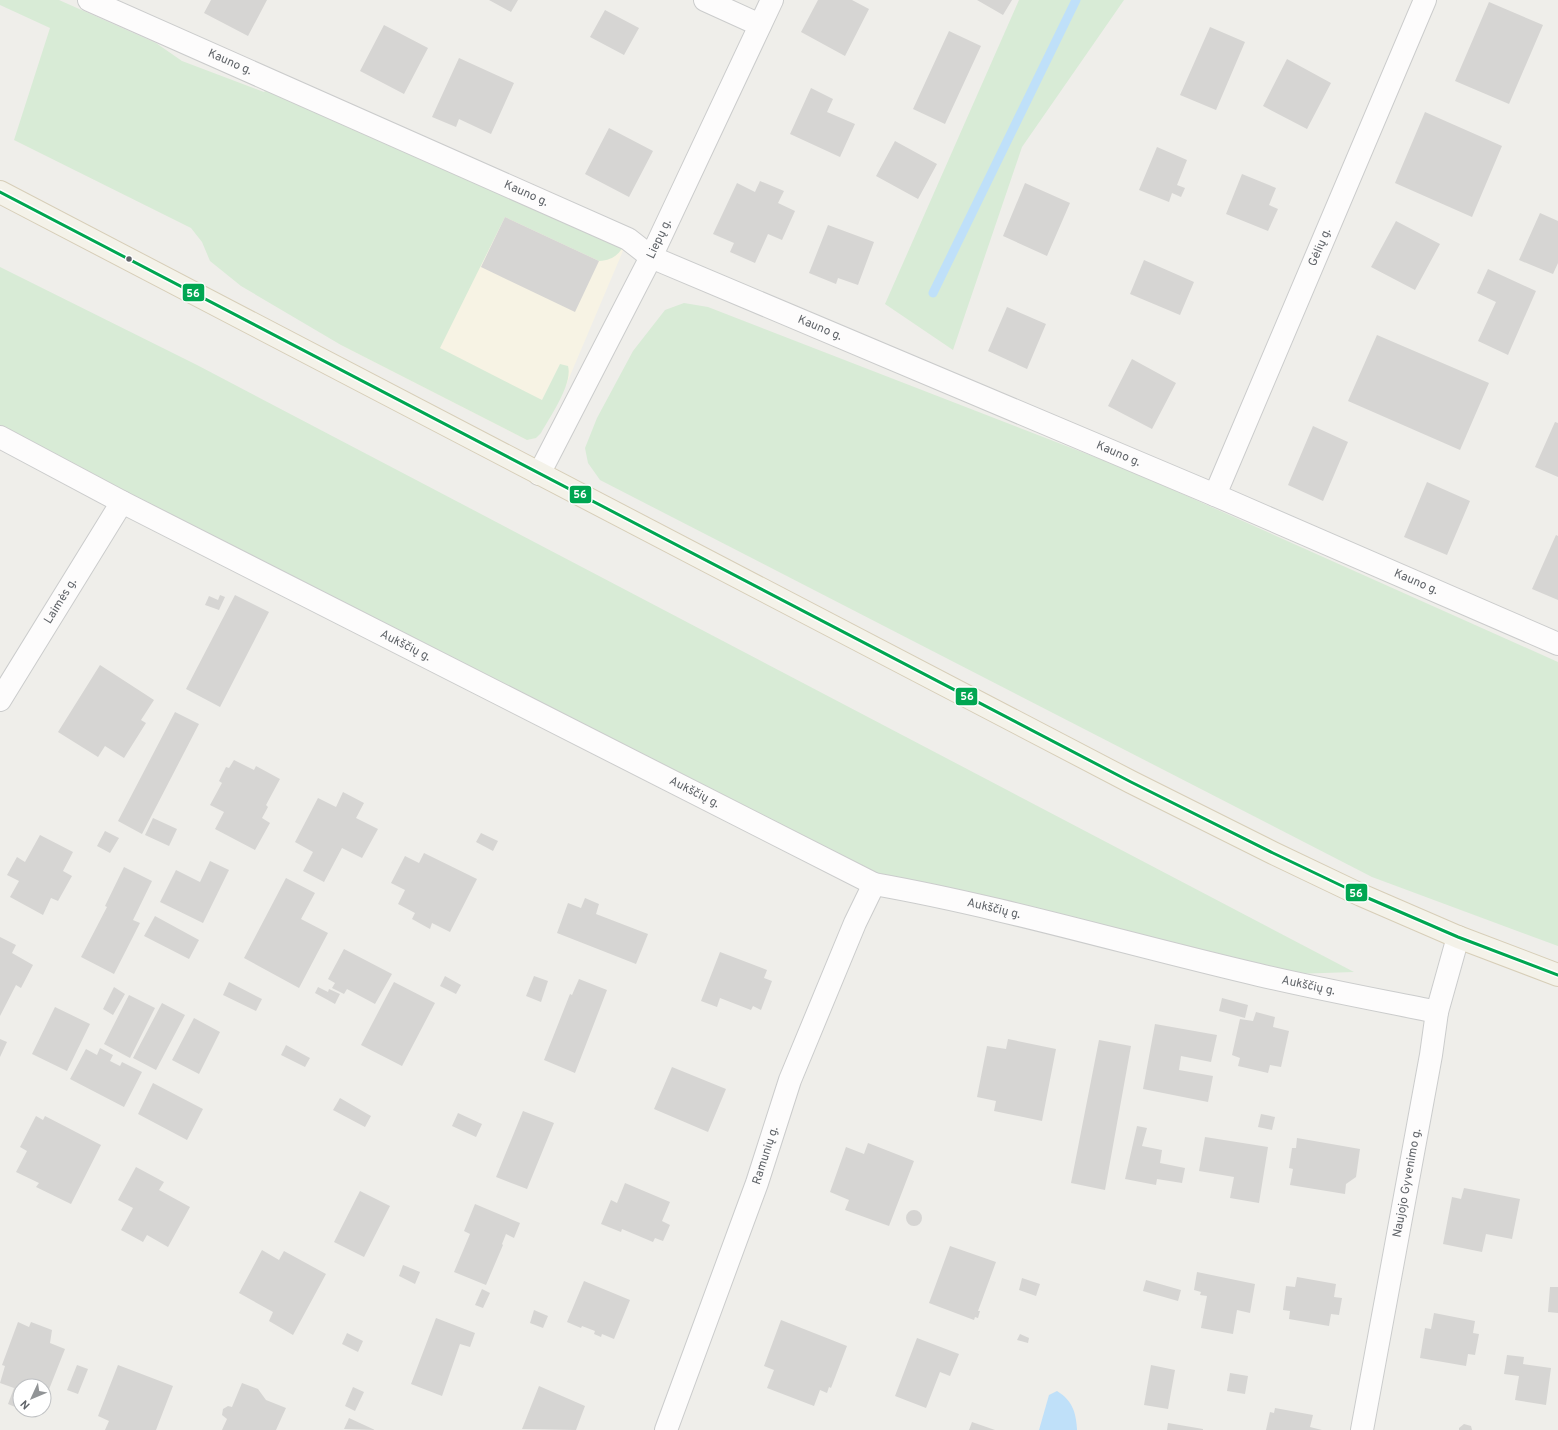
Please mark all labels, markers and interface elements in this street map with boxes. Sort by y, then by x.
street label: Kauno g. [205,46,255,79]
street label: Kauno g. [501,177,551,211]
street label: Liepų g. [643,216,676,262]
street label: Gėlių g. [1305,226,1335,269]
unlabelled marker [124,254,134,264]
line badge: 56 [182,283,205,302]
text: 56 [186,287,200,301]
street label: Kauno g. [795,312,845,345]
street label: Kauno g. [1094,438,1143,471]
line badge: 56 [569,485,592,504]
text: 56 [573,488,587,502]
street label: Kauno g. [1391,566,1441,599]
street label: Laimės g. [41,575,81,627]
street label: Aukščių g. [377,626,434,666]
line badge: 56 [955,687,978,706]
text: 56 [960,690,974,704]
street label: Aukščių g. [666,773,722,812]
line badge: 56 [1345,883,1368,902]
text: 56 [1349,887,1363,901]
street label: Aukščių g. [965,895,1022,923]
street label: Aukščių g. [1280,972,1337,1000]
street label: Ramunių g. [749,1124,783,1187]
street label: Naujojo Gyvenimo g. [1390,1127,1425,1239]
north arrow [12,1378,52,1418]
text: N [18,1397,33,1412]

